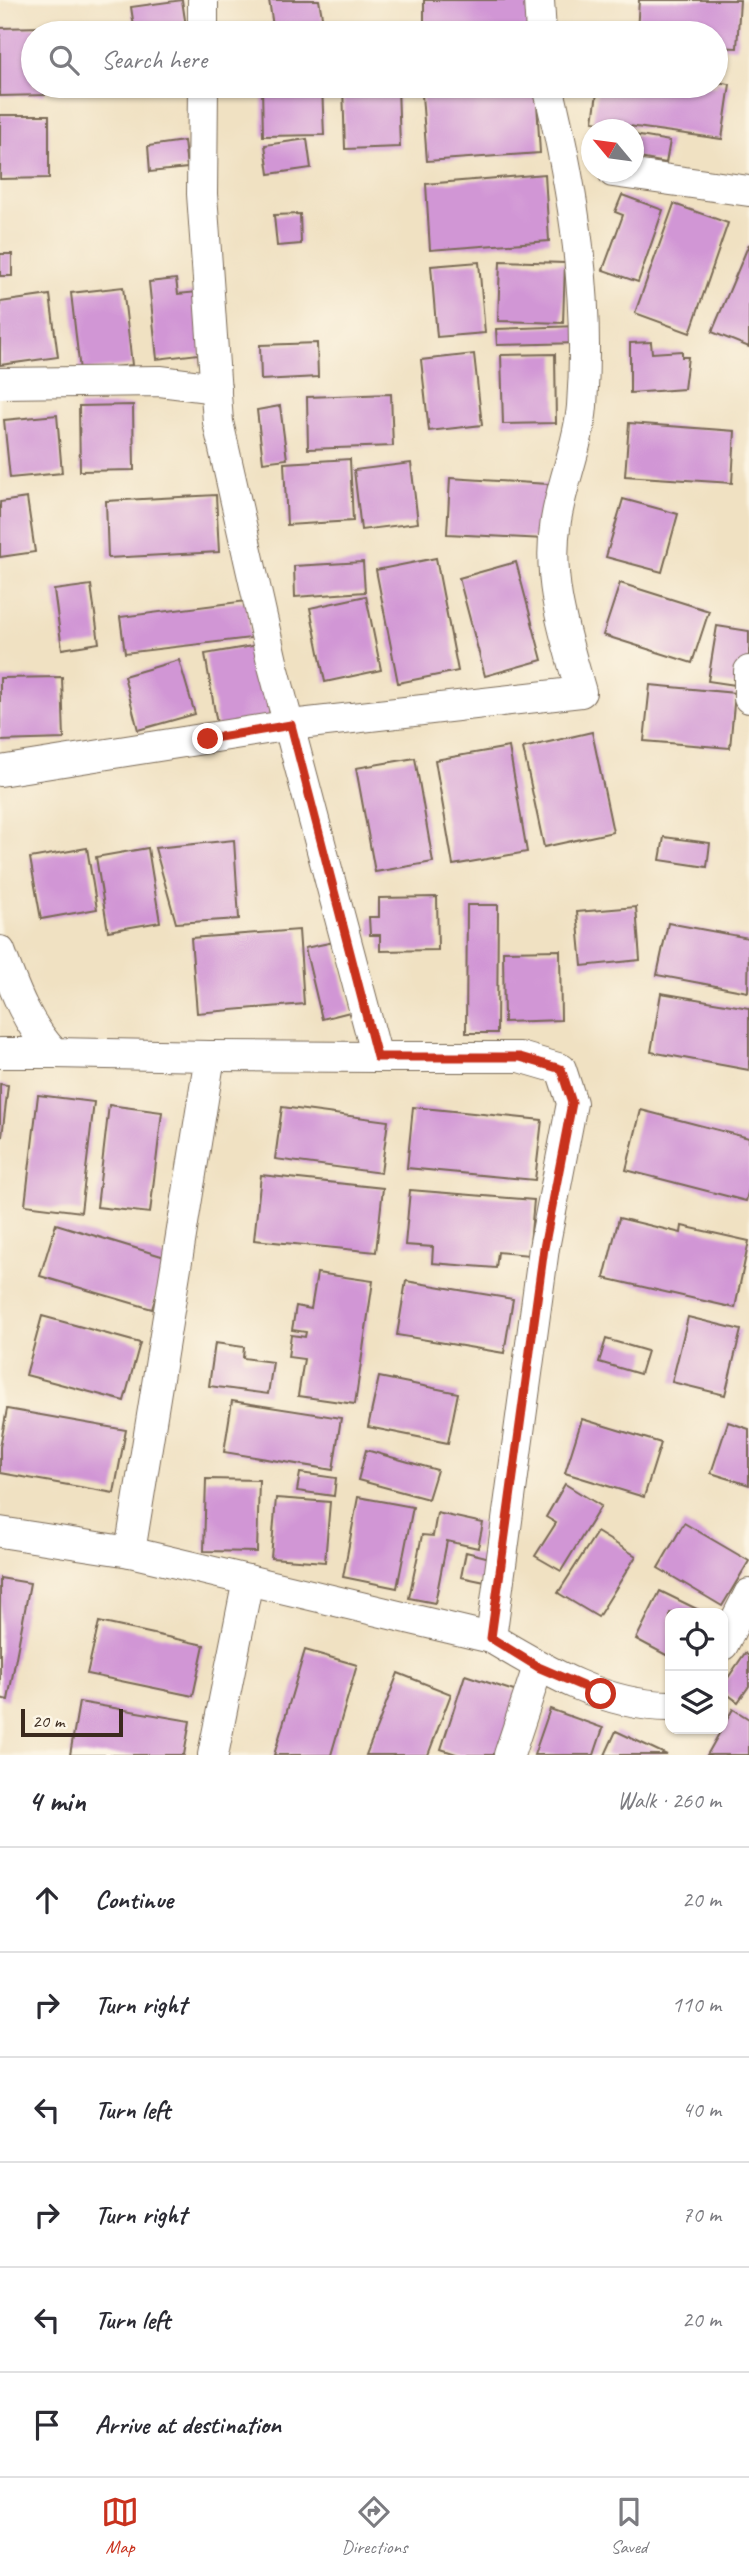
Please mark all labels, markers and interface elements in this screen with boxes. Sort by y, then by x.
search box [21,21,728,98]
icon: search [45,41,83,79]
text: Search here [101,43,207,76]
north arrow [581,119,644,182]
route end [192,723,223,754]
map controls [665,1608,728,1734]
button: locate [665,1608,728,1671]
button: layers [665,1671,728,1734]
route start [585,1678,616,1709]
scale bar [21,1706,122,1738]
text: 20 m [32,1709,64,1733]
text: 4 min [28,1782,85,1820]
text: Walk · 260 m [617,1786,721,1815]
icon: ahead [28,1881,66,1919]
text: Continue [95,1883,173,1916]
text: 20 m [682,1885,721,1914]
icon: right [28,1986,66,2024]
text: Turn right [95,1988,186,2021]
text: 110 m [672,1990,721,2019]
icon: left [28,2091,66,2129]
text: Turn left [95,2093,170,2126]
text: 40 m [682,2095,721,2124]
icon: right [28,2196,66,2234]
text: Turn right [95,2198,186,2231]
text: 70 m [682,2200,721,2229]
icon: left [28,2301,66,2339]
text: Turn left [95,2303,170,2336]
text: 20 m [682,2305,721,2334]
icon: arrive [28,2406,66,2444]
text: Arrive at destination [95,2408,281,2441]
tab: Map [101,2493,139,2559]
tab: Directions [341,2493,408,2559]
tab: Saved [610,2493,648,2559]

